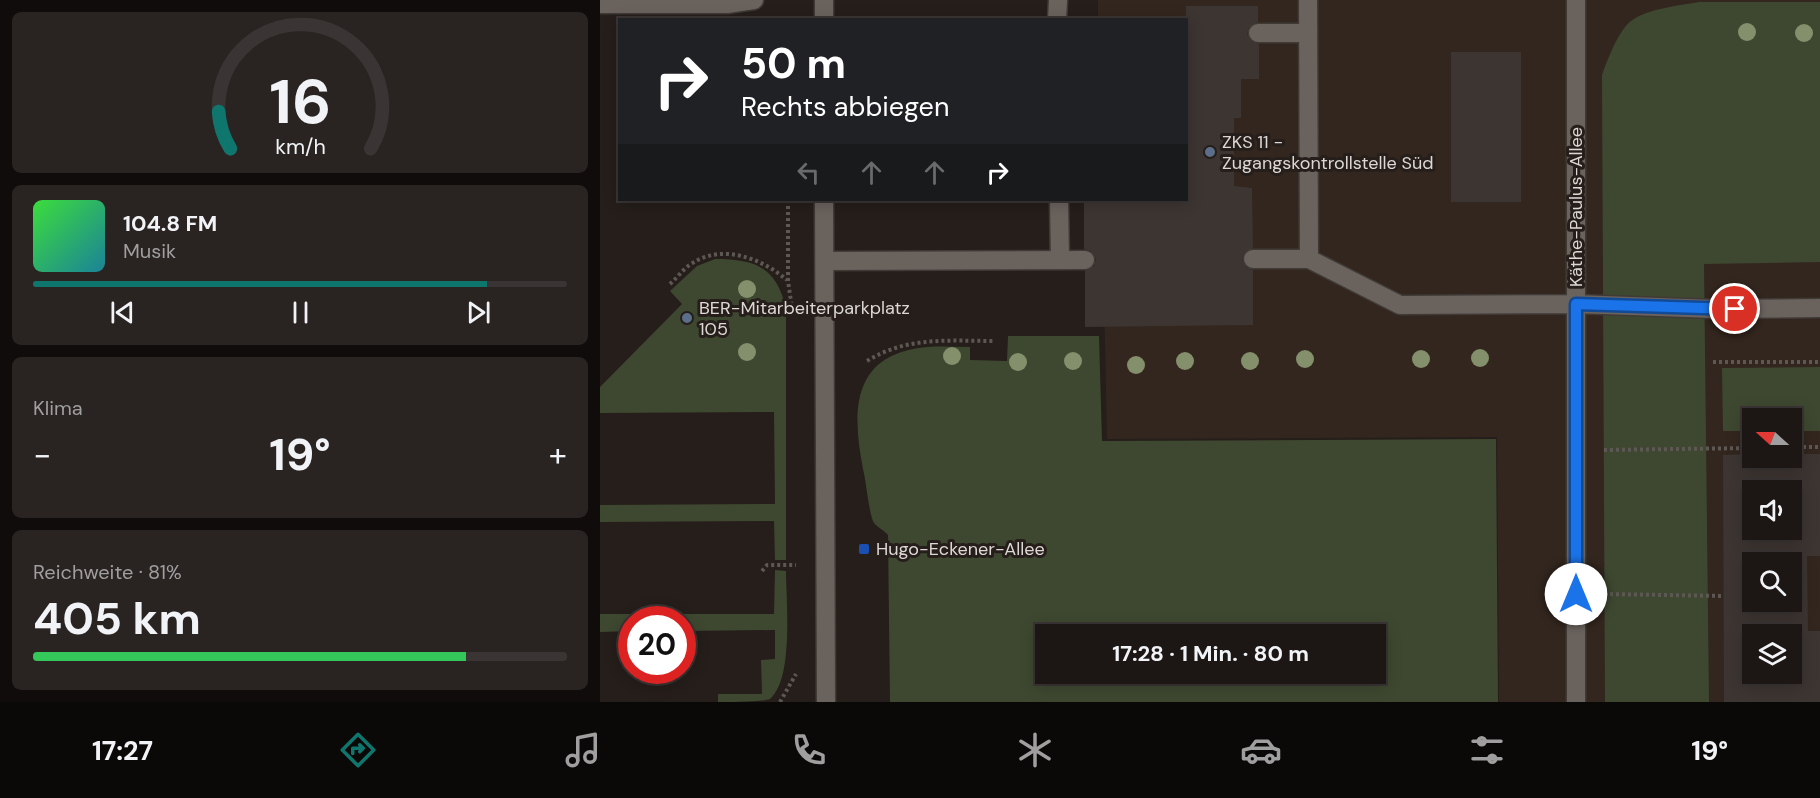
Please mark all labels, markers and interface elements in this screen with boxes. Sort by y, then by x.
text: 50 m [741,36,846,91]
icon: right [642,42,720,120]
text: 16 [269,61,331,142]
text: Rechts abbiegen [741,89,949,124]
street label: Käthe-Paulus-Allee [1564,127,1588,287]
place label: ZKS 11 - Zugangskontrollstelle Süd [1222,130,1434,175]
text: km/h [275,134,325,162]
marker: ZKS 11 - Zugangskontrollstelle Süd [1203,145,1217,159]
icon: left [792,156,825,189]
icon: ahead [855,156,888,189]
icon: ahead [918,156,951,189]
icon: right [981,156,1014,189]
text: 104.8 FM [123,209,217,238]
text: Musik [123,238,176,264]
pin [1709,283,1760,334]
icon: arrive [1718,292,1751,325]
icon: previous [106,296,139,329]
icon: pause [284,296,317,329]
icon: next [462,296,495,329]
place label: BER-Mitarbeiterparkplatz 105 [699,296,910,341]
marker: BER-Mitarbeiterparkplatz 105 [680,311,694,325]
text: Klima [33,395,83,421]
north arrow [1742,408,1802,468]
map controls [1742,408,1802,684]
text: 19° [269,425,331,484]
text: − [33,433,51,476]
text: + [549,433,567,476]
button: sound [1742,480,1802,540]
place label: Hugo-Eckener-Allee [876,537,1045,561]
marker: Hugo-Eckener-Allee [857,542,871,556]
button: search [1742,552,1802,612]
text: Reichweite · 81% [33,559,182,585]
position arrow [1544,562,1608,626]
text: 405 km [33,589,201,648]
speed limit sign: 20 [618,606,696,684]
button: layers [1742,624,1802,684]
text: 17:28 · 1 Min. · 80 m [1112,639,1309,668]
icon: directions [337,729,379,771]
icon: music [562,729,604,771]
icon: phone [788,729,830,771]
icon: climate [1014,729,1056,771]
icon: car [1240,729,1282,771]
icon: filters [1466,729,1508,771]
text: 17:27 [92,733,153,768]
text: 19° [1691,733,1728,768]

